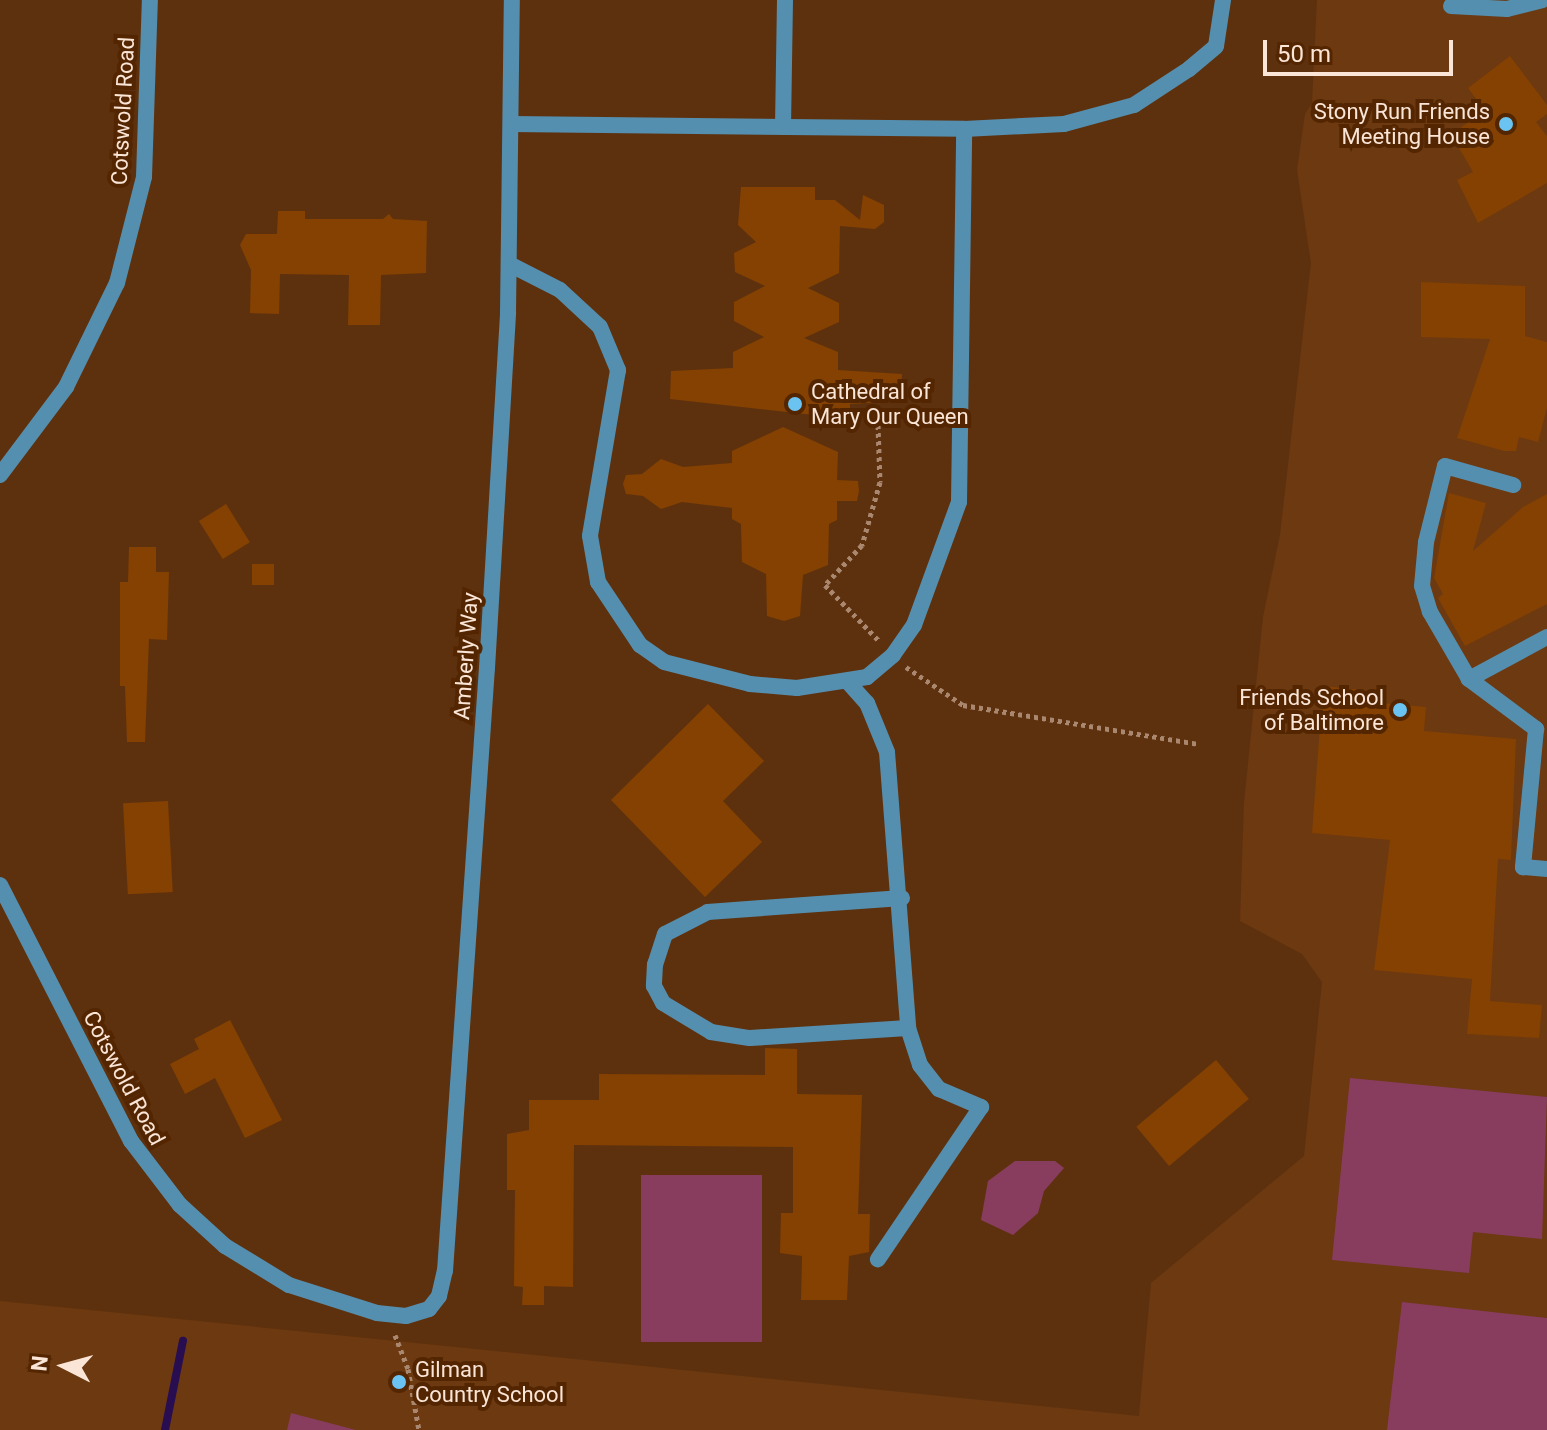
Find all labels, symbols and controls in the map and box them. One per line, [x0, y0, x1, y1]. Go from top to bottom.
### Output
scale bar [1267, 24, 1457, 74]
street label: Cotswold Road [106, 36, 140, 186]
text: 50 m [1277, 40, 1331, 68]
place label: Stony Run Friends Meeting House [1314, 98, 1490, 150]
marker: Stony Run Friends Meeting House [1497, 115, 1515, 133]
place label: Cathedral of Mary Our Queen [811, 378, 969, 430]
marker: Cathedral of Mary Our Queen [786, 395, 804, 413]
street label: Amberly Way [448, 591, 484, 721]
place label: Friends School of Baltimore [1239, 684, 1384, 736]
marker: Friends School of Baltimore [1391, 701, 1409, 719]
street label: Cotswold Road [78, 1006, 170, 1150]
north arrow [24, 1326, 104, 1406]
text: N [26, 1354, 53, 1372]
place label: Gilman Country School [415, 1356, 564, 1408]
marker: Gilman Country School [390, 1373, 408, 1391]

